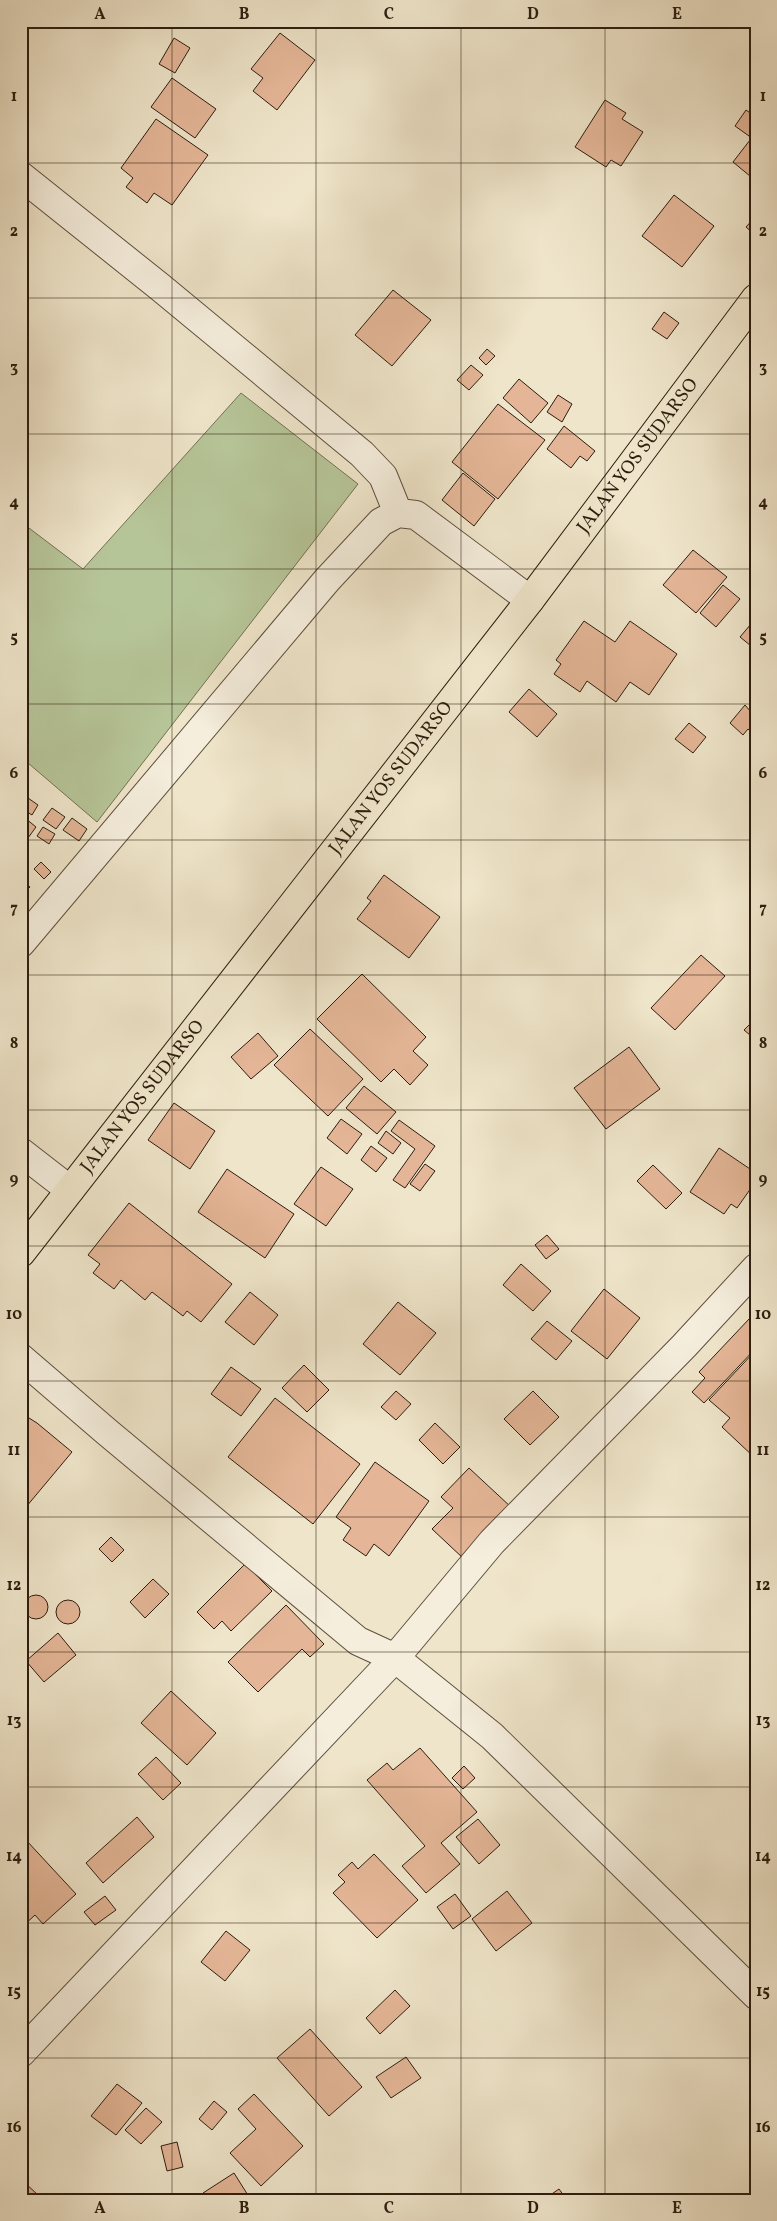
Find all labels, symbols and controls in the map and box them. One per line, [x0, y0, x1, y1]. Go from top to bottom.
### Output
text: A [94, 4, 106, 26]
text: B [239, 4, 250, 26]
text: C [384, 4, 394, 26]
text: D [527, 4, 539, 26]
text: E [672, 4, 682, 26]
text: 1 [11, 86, 17, 108]
text: 1 [760, 86, 766, 108]
text: 2 [10, 221, 18, 243]
text: 2 [759, 221, 767, 243]
text: 3 [10, 357, 18, 379]
text: 3 [759, 357, 767, 379]
street label: JALAN YOS SUDARSO [571, 373, 705, 539]
text: 4 [9, 492, 19, 514]
text: 4 [758, 492, 768, 514]
text: 5 [10, 627, 18, 649]
text: 5 [759, 627, 767, 649]
street label: JALAN YOS SUDARSO [323, 696, 459, 860]
text: 6 [10, 763, 19, 785]
text: 6 [759, 763, 768, 785]
text: 7 [10, 898, 18, 920]
text: 7 [759, 898, 767, 920]
street label: JALAN YOS SUDARSO [75, 1015, 211, 1179]
text: 8 [10, 1033, 18, 1055]
text: 8 [759, 1033, 767, 1055]
text: 9 [10, 1169, 19, 1191]
text: 9 [759, 1169, 768, 1191]
text: 10 [6, 1304, 22, 1326]
text: 10 [755, 1304, 771, 1326]
text: 11 [8, 1440, 20, 1462]
text: 11 [757, 1440, 769, 1462]
text: 12 [7, 1575, 21, 1597]
text: 12 [756, 1575, 770, 1597]
text: 13 [7, 1710, 21, 1732]
text: 13 [756, 1710, 770, 1732]
text: 14 [6, 1846, 22, 1868]
text: 14 [755, 1846, 771, 1868]
text: 15 [7, 1981, 21, 2003]
text: 15 [756, 1981, 770, 2003]
text: 16 [6, 2117, 22, 2139]
text: 16 [755, 2117, 771, 2139]
text: A [94, 2198, 106, 2220]
text: B [239, 2198, 250, 2220]
text: C [384, 2198, 394, 2220]
text: D [527, 2198, 539, 2220]
text: E [672, 2198, 682, 2220]

